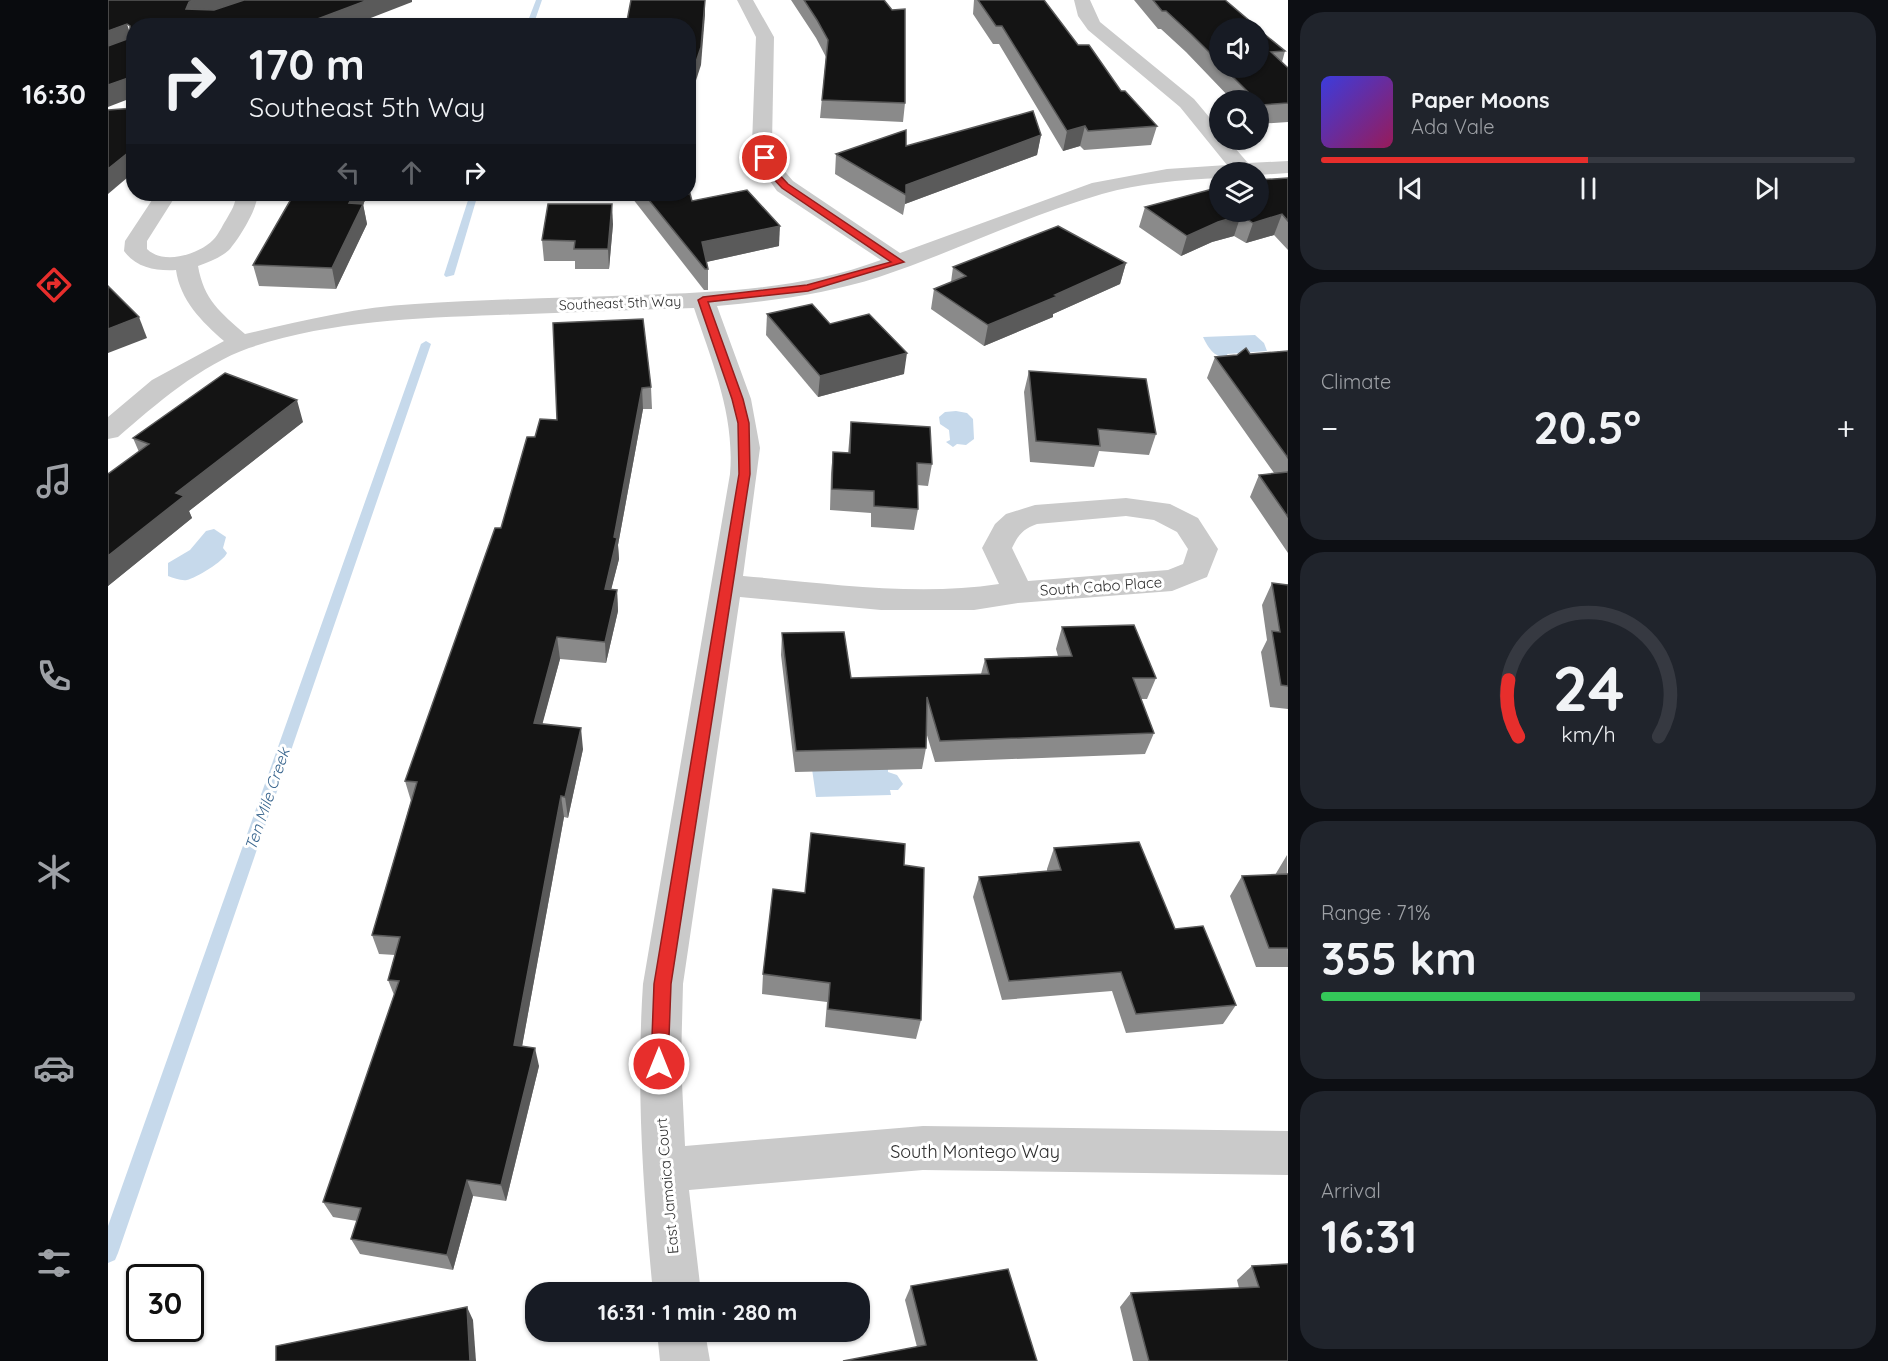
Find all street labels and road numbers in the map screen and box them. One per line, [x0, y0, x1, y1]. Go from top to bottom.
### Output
street label: Southeast 5th Way [558, 292, 682, 314]
street label: South Cabo Place [1039, 572, 1163, 600]
street label: East Jamaica Court [652, 1117, 682, 1255]
street label: South Montego Way [890, 1140, 1060, 1163]

